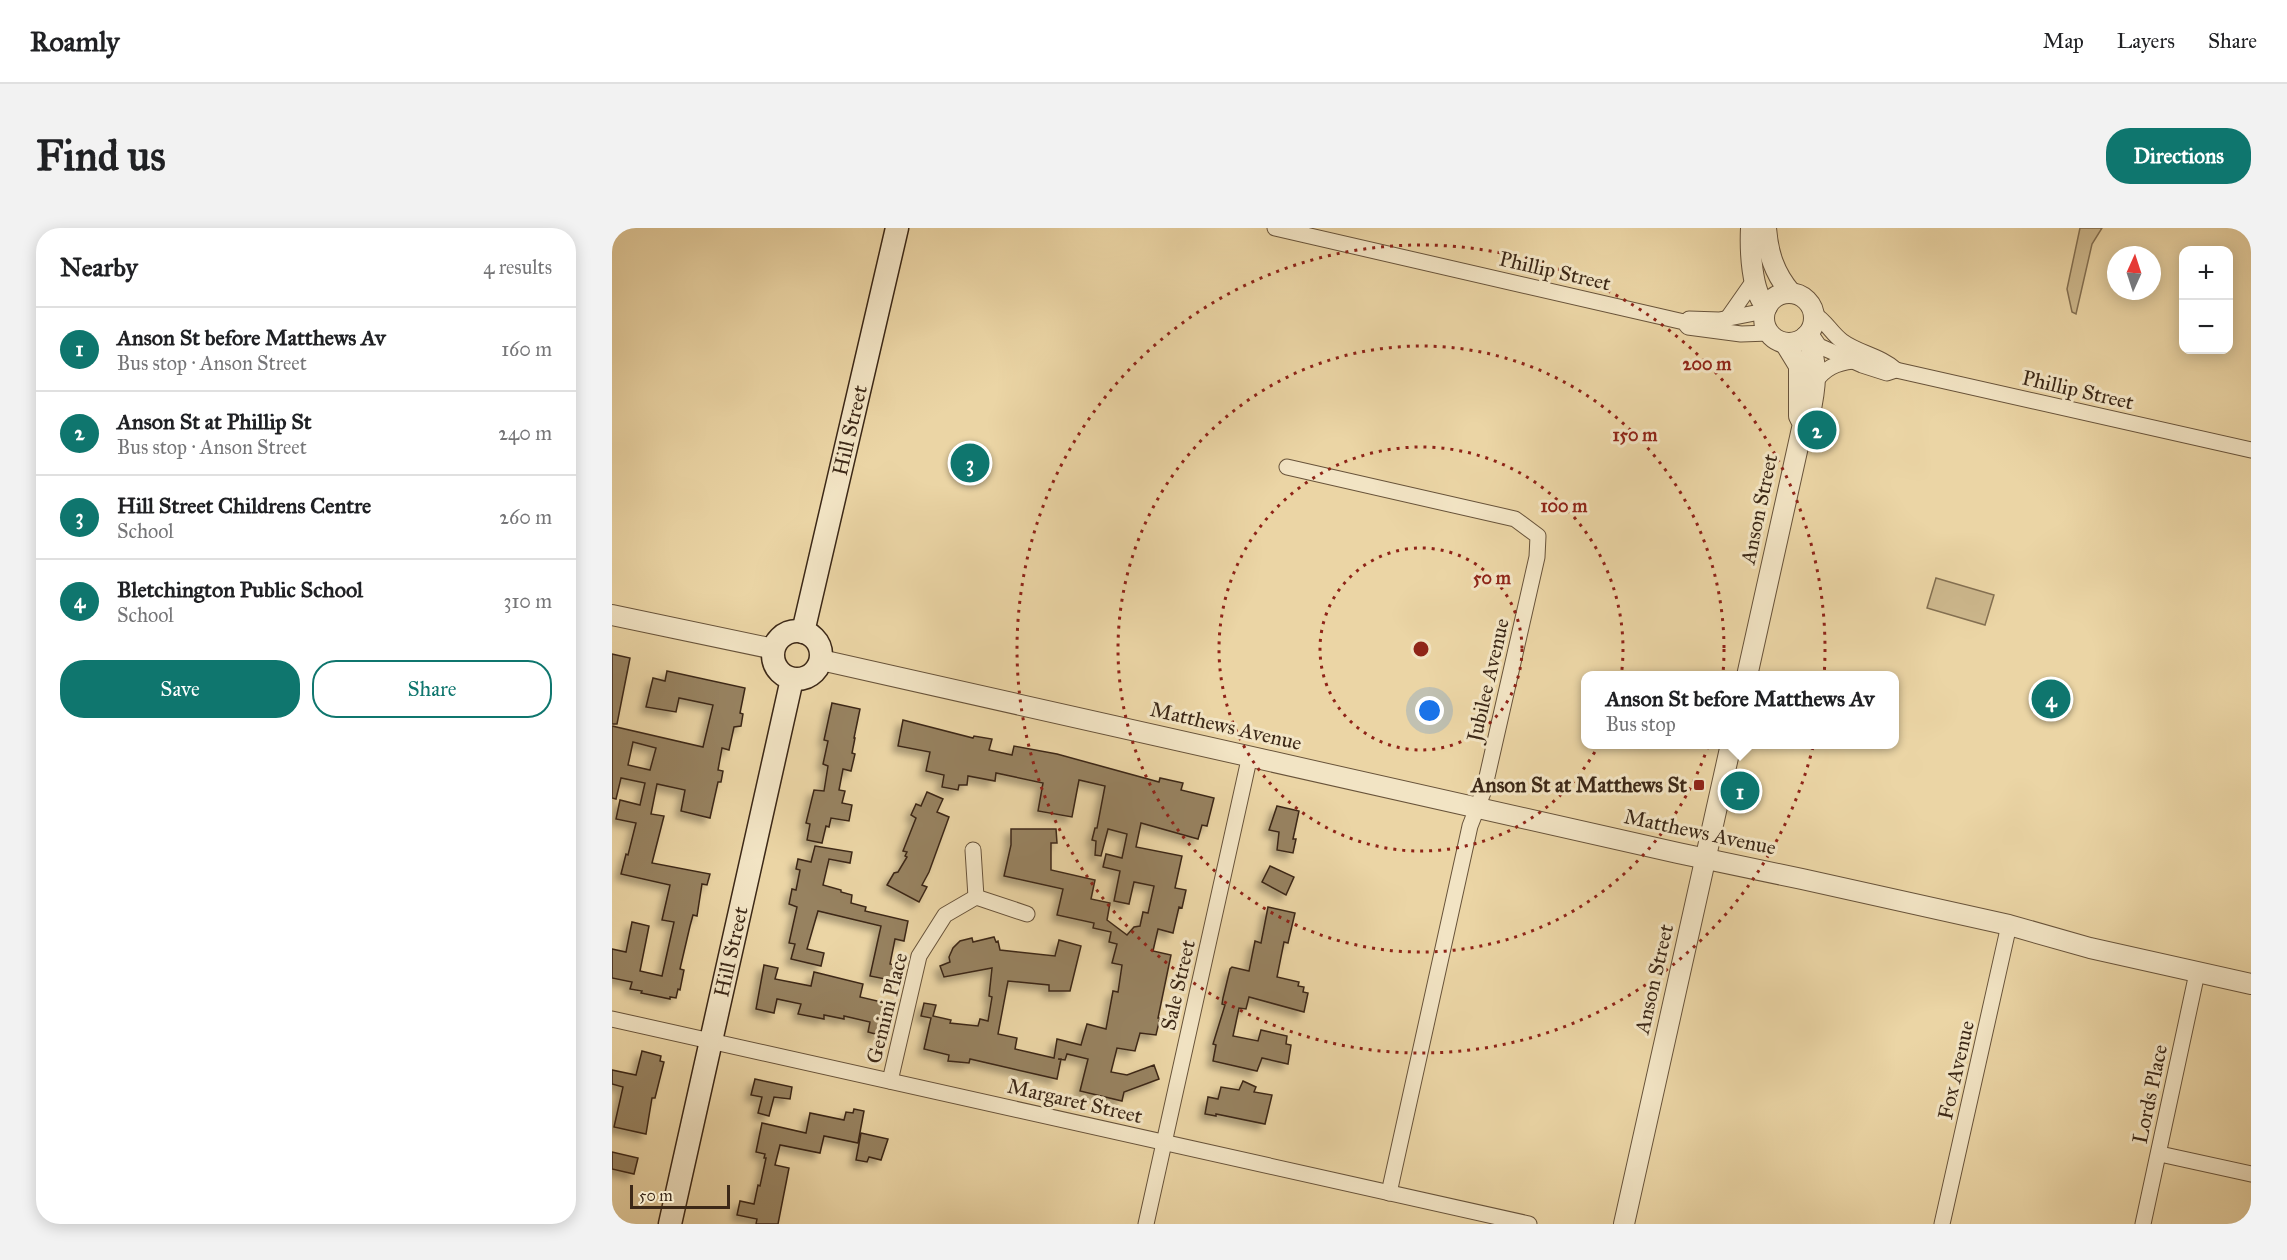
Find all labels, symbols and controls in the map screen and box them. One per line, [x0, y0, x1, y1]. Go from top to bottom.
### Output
text: Roamly [30, 24, 119, 59]
text: Map [2043, 28, 2084, 54]
text: Layers [2117, 28, 2175, 54]
text: Share [2208, 28, 2257, 54]
button: Directions [2106, 128, 2251, 184]
text: Find us [36, 130, 166, 182]
street label: Phillip Street [1497, 246, 1614, 297]
north arrow [2107, 246, 2161, 300]
map controls [2179, 246, 2233, 354]
button: + [2179, 246, 2233, 300]
text: Nearby [60, 251, 138, 283]
text: 4 results [483, 255, 552, 279]
button: − [2179, 300, 2233, 354]
text: Anson St before Matthews Av [117, 324, 386, 351]
text: 1 [76, 337, 83, 361]
text: 160 m [501, 337, 552, 361]
text: Bus stop · Anson Street [117, 351, 307, 375]
text: 200 m [1683, 353, 1732, 375]
street label: Phillip Street [2020, 365, 2137, 416]
street label: Hill Street [827, 382, 873, 478]
text: Anson St at Phillip St [117, 408, 312, 435]
pin: 2 [1798, 408, 1836, 452]
text: 2 [75, 421, 84, 445]
text: 240 m [498, 421, 552, 445]
text: 150 m [1613, 424, 1658, 446]
text: Bus stop · Anson Street [117, 435, 307, 459]
pin: 3 [950, 440, 990, 486]
street label: Anson Street [1734, 451, 1783, 567]
text: Hill Street Childrens Centre [117, 492, 371, 519]
text: 100 m [1541, 495, 1588, 517]
text: 3 [76, 505, 84, 529]
text: 260 m [499, 505, 552, 529]
text: School [117, 519, 174, 543]
text: 50 m [1473, 567, 1512, 589]
text: Bletchington Public School [117, 576, 363, 603]
text: 4 [74, 589, 85, 613]
text: 310 m [503, 589, 552, 613]
text: School [117, 603, 174, 627]
street label: Jubilee Avenue [1461, 616, 1515, 746]
centre of rings [1411, 639, 1431, 659]
button: Save [60, 660, 300, 718]
button: Share [312, 660, 552, 718]
popup [1581, 671, 1899, 749]
pin: 4 [2032, 676, 2070, 722]
text: Anson St before Matthews Av [1606, 685, 1874, 712]
street label: Matthews Avenue [1148, 696, 1305, 756]
your location [1415, 696, 1444, 725]
text: Bus stop [1606, 712, 1676, 736]
pin: 1 [1720, 768, 1760, 814]
place label: Anson St at Matthews St [1469, 772, 1688, 798]
marker: Anson St at Matthews St [1692, 778, 1706, 792]
street label: Matthews Avenue [1622, 803, 1779, 861]
street label: Hill Street [708, 903, 754, 1000]
street label: Anson Street [1629, 921, 1679, 1037]
street label: Sale Street [1155, 937, 1201, 1033]
street label: Gemini Place [861, 950, 913, 1066]
street label: Fox Avenue [1932, 1018, 1980, 1122]
street label: Lords Place [2127, 1042, 2173, 1146]
street label: Margaret Street [1005, 1073, 1146, 1129]
scale bar [630, 1182, 730, 1210]
text: 50 m [639, 1186, 673, 1205]

